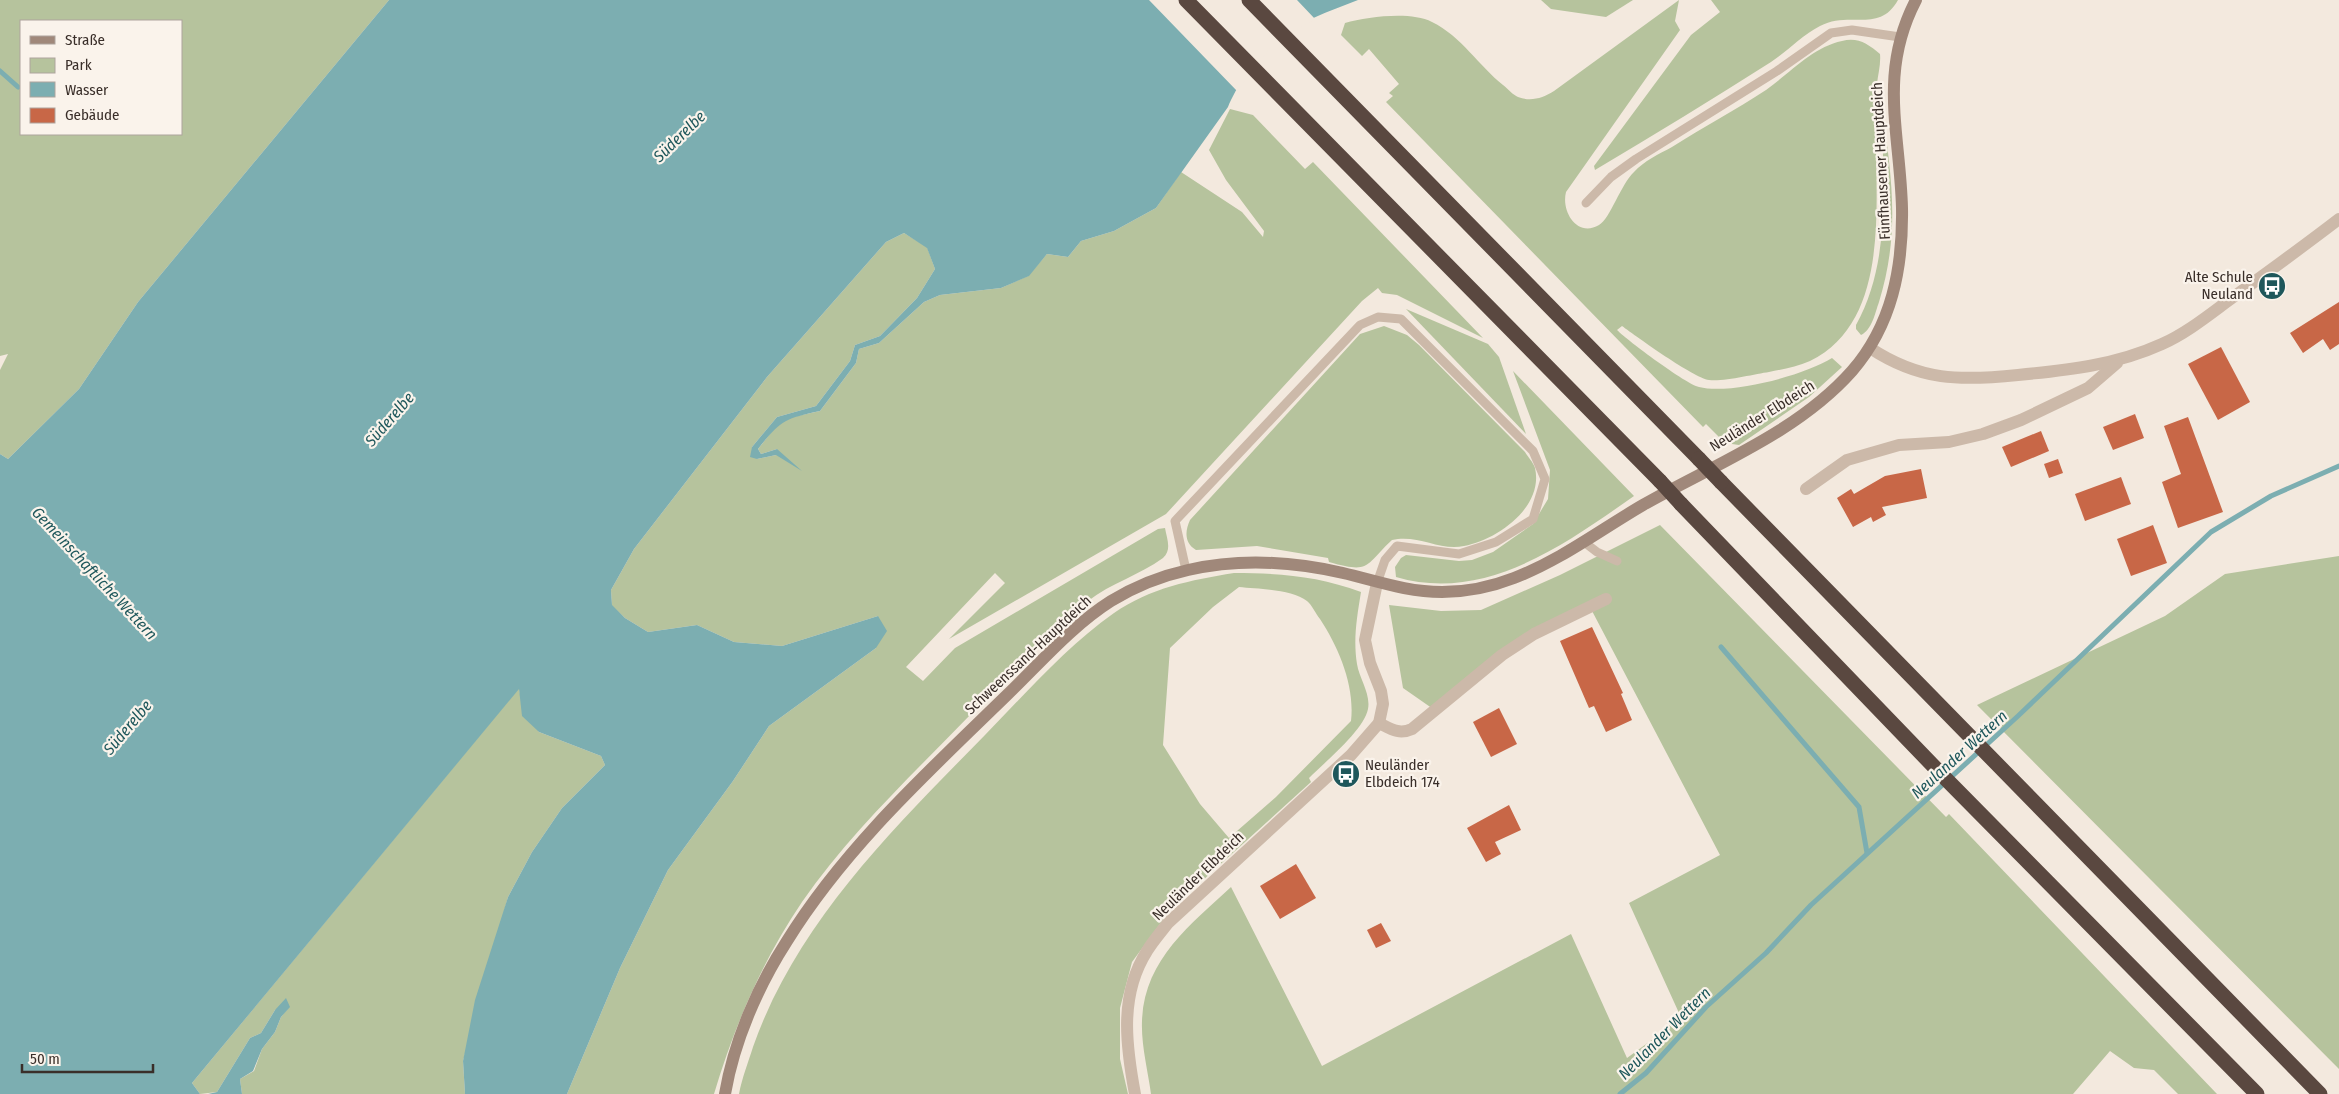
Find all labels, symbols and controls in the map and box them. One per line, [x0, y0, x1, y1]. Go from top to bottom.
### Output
legend [20, 20, 182, 135]
text: Straße [65, 31, 105, 49]
text: Park [65, 56, 92, 74]
text: Wasser [65, 81, 109, 99]
street label: Fünfhausener Hauptdeich [1868, 82, 1894, 240]
text: Gebäude [65, 106, 120, 124]
water label: Süderelbe [649, 107, 710, 166]
place label: Alte Schule Neuland [2185, 268, 2253, 303]
bus stop icon: Alte Schule Neuland [2257, 271, 2287, 301]
street label: Neuländer Elbdeich [1706, 377, 1818, 455]
water label: Süderelbe [360, 388, 418, 451]
water label: Gemeinschaftliche Wettern [28, 503, 161, 644]
street label: Schweenssand-Hauptdeich [961, 592, 1095, 718]
water label: Süderelbe [99, 696, 156, 759]
water label: Neulander Wettern [1907, 706, 2011, 802]
place label: Neuländer Elbdeich 174 [1365, 756, 1440, 791]
bus stop icon: Neuländer Elbdeich 174 [1331, 759, 1361, 789]
street label: Neuländer Elbdeich [1149, 828, 1247, 924]
water label: Neulander Wettern [1614, 983, 1714, 1083]
scale bar [22, 1042, 154, 1074]
text: 50 m [30, 1050, 60, 1068]

